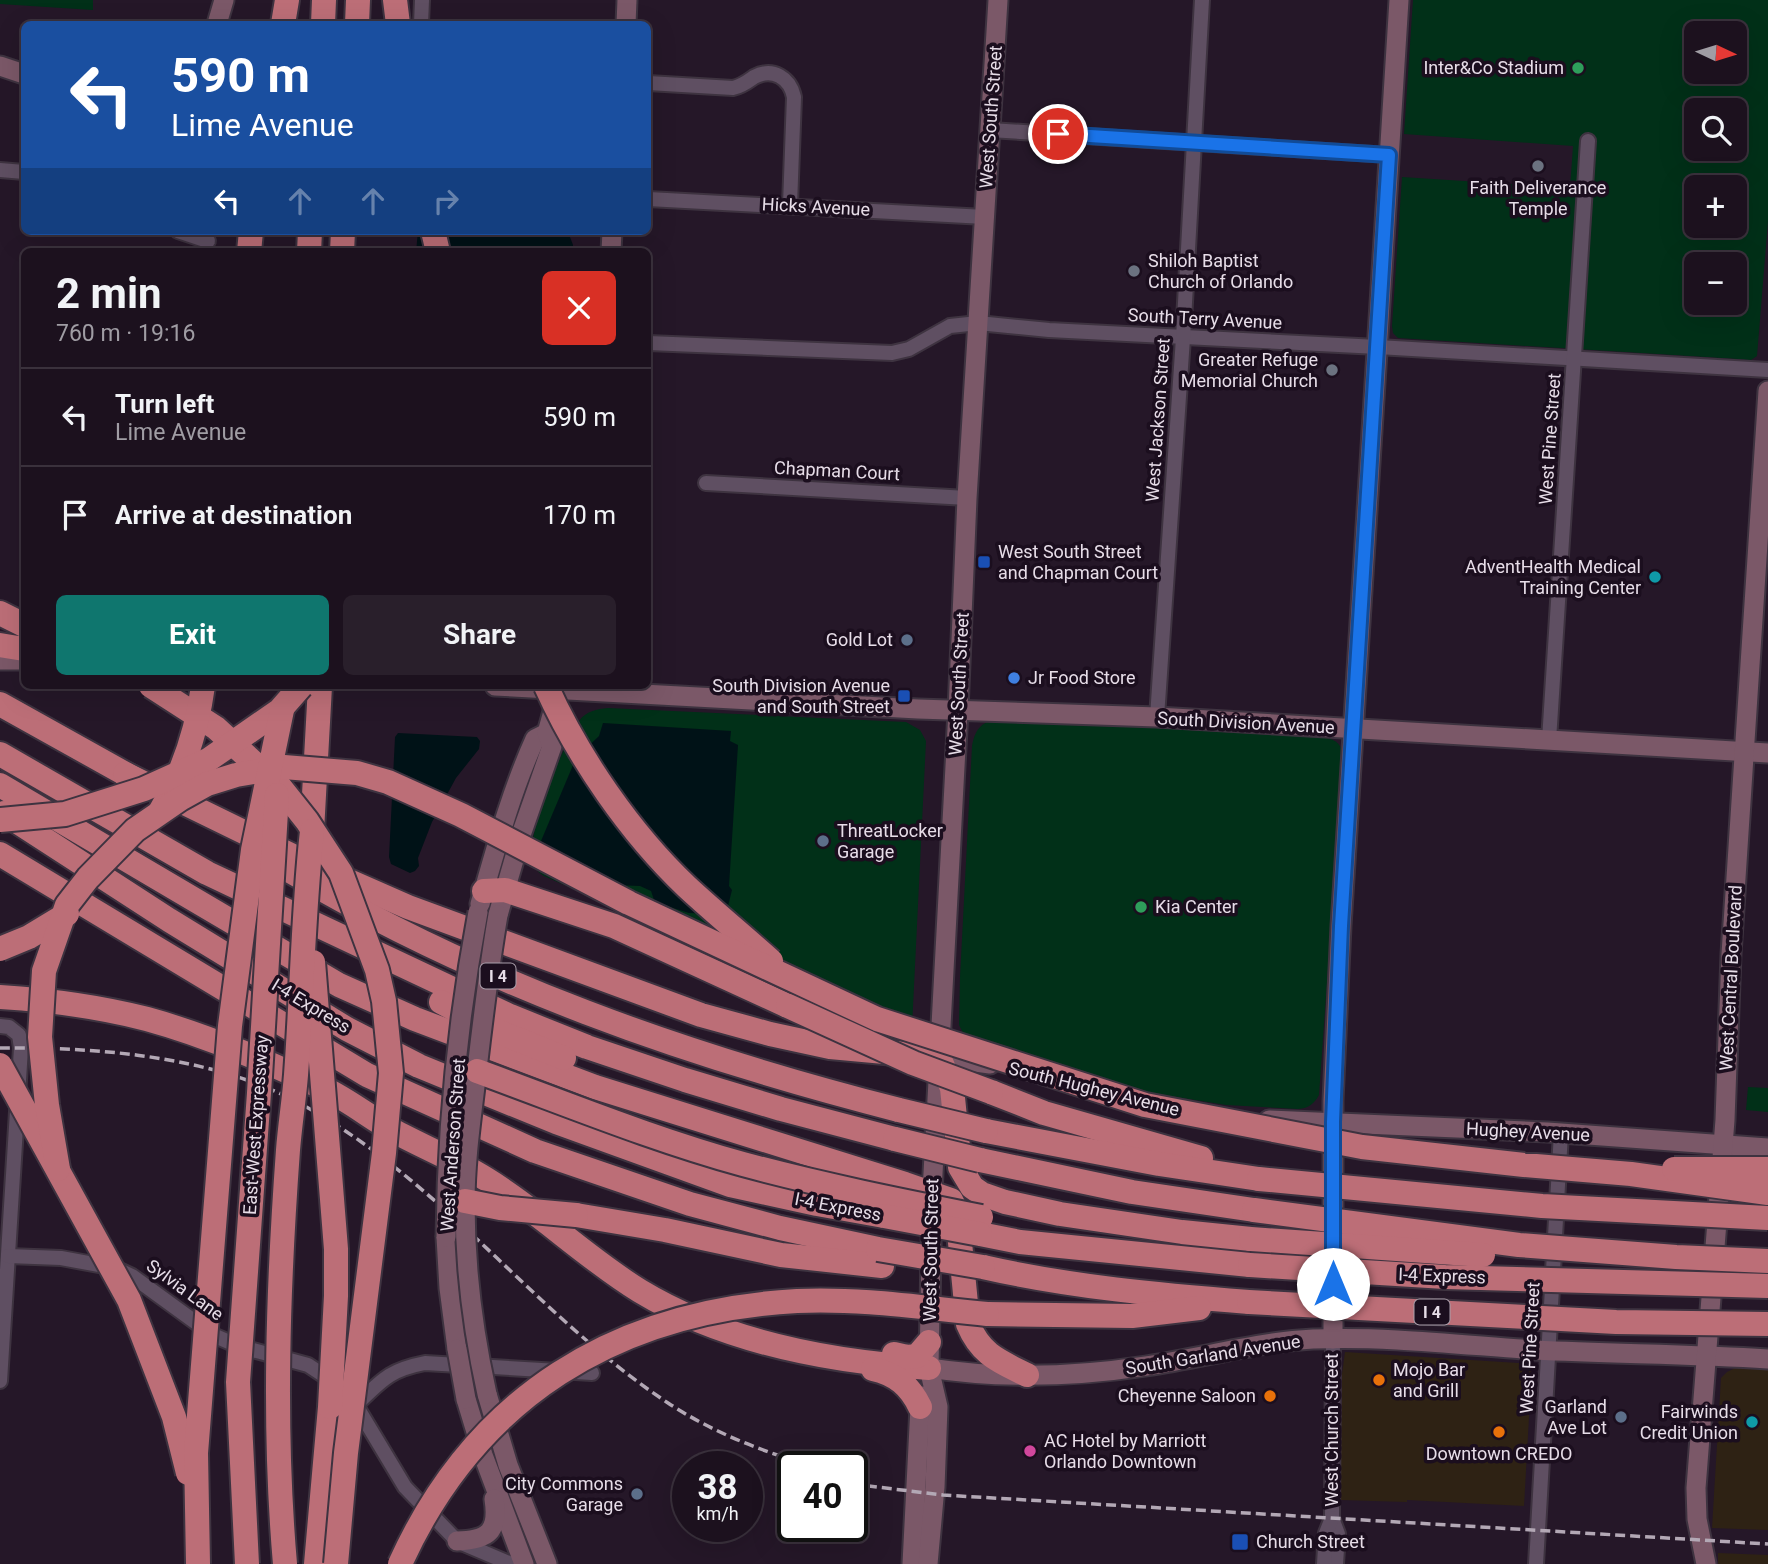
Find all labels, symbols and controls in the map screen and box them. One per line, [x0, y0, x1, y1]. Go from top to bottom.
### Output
north arrow [1684, 21, 1746, 84]
map controls [1684, 21, 1747, 315]
street label: West South Street [975, 45, 1006, 189]
text: 590 m [171, 47, 310, 104]
icon: left [56, 49, 147, 140]
place label: Inter&Co Stadium [1423, 57, 1564, 78]
marker: Inter&Co Stadium [1570, 60, 1586, 76]
button: search [1684, 98, 1747, 161]
pin [1028, 104, 1088, 164]
text: Lime Avenue [171, 106, 354, 144]
icon: arrive [1039, 115, 1077, 153]
marker: Faith Deliverance Temple [1530, 158, 1546, 174]
button: + [1684, 175, 1747, 238]
place label: Faith Deliverance Temple [1470, 177, 1606, 219]
icon: left [208, 182, 246, 220]
icon: ahead [281, 182, 319, 220]
icon: ahead [354, 182, 392, 220]
icon: right [427, 182, 465, 220]
street label: Hicks Avenue [761, 193, 871, 220]
place label: Shiloh Baptist Church of Orlando [1148, 250, 1293, 292]
button: − [1684, 252, 1747, 315]
marker: Shiloh Baptist Church of Orlando [1126, 263, 1142, 279]
text: 2 min [56, 269, 162, 318]
button: close [542, 271, 616, 345]
street label: South Terry Avenue [1127, 304, 1283, 333]
text: 760 m · 19:16 [56, 320, 195, 347]
street label: West Jackson Street [1141, 337, 1174, 503]
place label: Greater Refuge Memorial Church [1181, 349, 1318, 391]
marker: Greater Refuge Memorial Church [1324, 362, 1340, 378]
street label: West Pine Street [1534, 372, 1565, 506]
text: Turn left [115, 389, 214, 419]
icon: left [56, 398, 94, 436]
text: 590 m [543, 402, 616, 432]
text: Lime Avenue [115, 419, 246, 446]
street label: Chapman Court [774, 457, 901, 484]
icon: arrive [56, 496, 94, 534]
text: Arrive at destination [115, 500, 352, 530]
text: 170 m [543, 500, 616, 530]
place label: West South Street and Chapman Court [998, 541, 1158, 583]
marker: West South Street and Chapman Court [976, 554, 992, 570]
place label: AdventHealth Medical Training Center [1465, 556, 1641, 598]
marker: AdventHealth Medical Training Center [1647, 569, 1663, 585]
button: Exit [56, 595, 329, 675]
button: Share [343, 595, 616, 675]
street label: West South Street [944, 612, 973, 756]
place label: Gold Lot [826, 629, 893, 650]
marker: Gold Lot [899, 632, 915, 648]
place label: Jr Food Store [1028, 667, 1136, 688]
marker: Jr Food Store [1006, 670, 1022, 686]
place label: South Division Avenue and South Street [712, 675, 890, 717]
marker: South Division Avenue and South Street [896, 688, 912, 704]
street label: South Division Avenue [1157, 707, 1335, 738]
place label: ThreatLocker Garage [837, 820, 943, 862]
marker: ThreatLocker Garage [815, 833, 831, 849]
street label: West Central Boulevard [1715, 885, 1746, 1071]
place label: Kia Center [1155, 896, 1238, 917]
marker: Kia Center [1133, 899, 1149, 915]
road number: I 4 [480, 964, 516, 988]
street label: I-4 Express [268, 974, 354, 1037]
street label: East-West Expressway [239, 1034, 272, 1216]
street label: West Anderson Street [436, 1057, 469, 1232]
street label: South Hughey Avenue [1007, 1057, 1182, 1120]
street label: Hughey Avenue [1466, 1118, 1591, 1145]
street label: West South Street [919, 1178, 942, 1322]
street label: I-4 Express [793, 1188, 883, 1225]
position arrow [1296, 1247, 1370, 1321]
street label: Sylvia Lane [143, 1255, 228, 1325]
street label: I-4 Express [1398, 1263, 1486, 1288]
street label: West Pine Street [1516, 1281, 1543, 1414]
road number: I 4 [1414, 1300, 1450, 1324]
street label: South Garland Avenue [1124, 1330, 1302, 1379]
street label: West Church Street [1321, 1353, 1342, 1507]
place label: Mojo Bar and Grill [1393, 1359, 1465, 1401]
marker: Mojo Bar and Grill [1371, 1372, 1387, 1388]
place label: Cheyenne Saloon [1118, 1385, 1256, 1406]
marker: Cheyenne Saloon [1262, 1388, 1278, 1404]
place label: Garland Ave Lot [1545, 1396, 1607, 1438]
place label: Fairwinds Credit Union [1640, 1401, 1738, 1443]
marker: Garland Ave Lot [1613, 1409, 1629, 1425]
marker: Fairwinds Credit Union [1744, 1414, 1760, 1430]
marker: Downtown CREDO [1491, 1424, 1507, 1440]
place label: AC Hotel by Marriott Orlando Downtown [1044, 1430, 1206, 1472]
marker: AC Hotel by Marriott Orlando Downtown [1022, 1443, 1038, 1459]
place label: Downtown CREDO [1426, 1443, 1572, 1464]
speed limit sign: 40 [777, 1451, 868, 1542]
text: 38 [697, 1467, 738, 1508]
place label: City Commons Garage [505, 1473, 623, 1515]
marker: City Commons Garage [629, 1486, 645, 1502]
text: km/h [696, 1503, 739, 1524]
place label: Church Street [1256, 1531, 1365, 1552]
marker: Church Street [1230, 1532, 1250, 1552]

